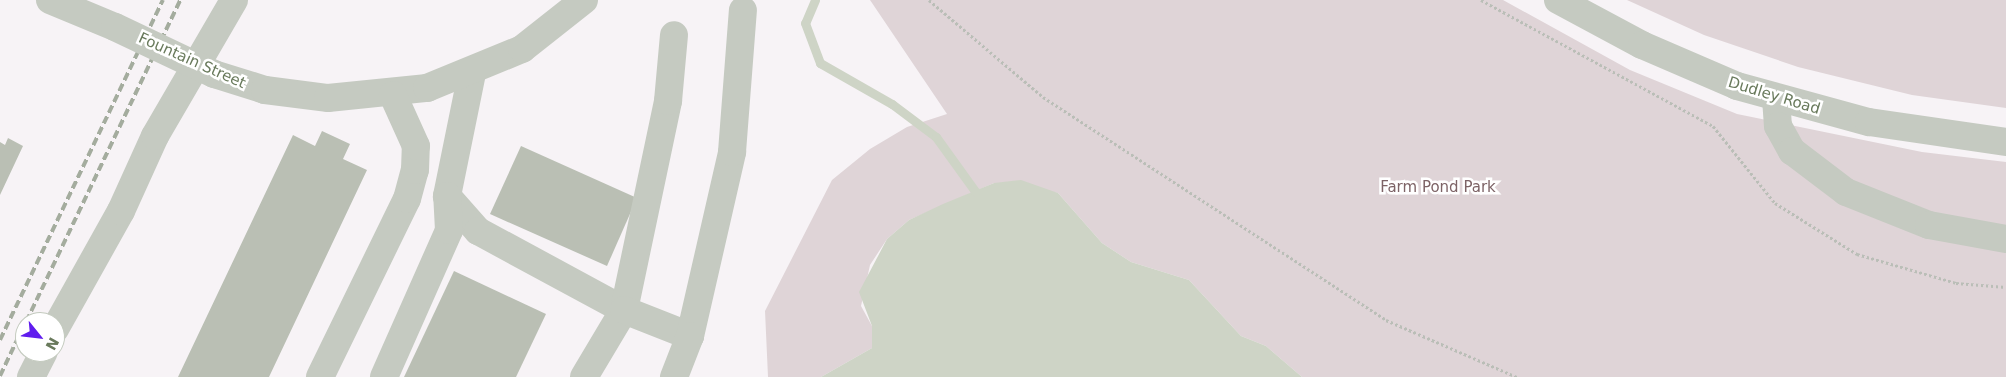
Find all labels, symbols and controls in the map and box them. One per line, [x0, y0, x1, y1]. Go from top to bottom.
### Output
street label: Fountain Street [136, 29, 248, 93]
street label: Dudley Road [1726, 73, 1822, 119]
park label: Farm Pond Park [1380, 179, 1496, 197]
north arrow [15, 312, 65, 362]
text: N [42, 335, 62, 353]

